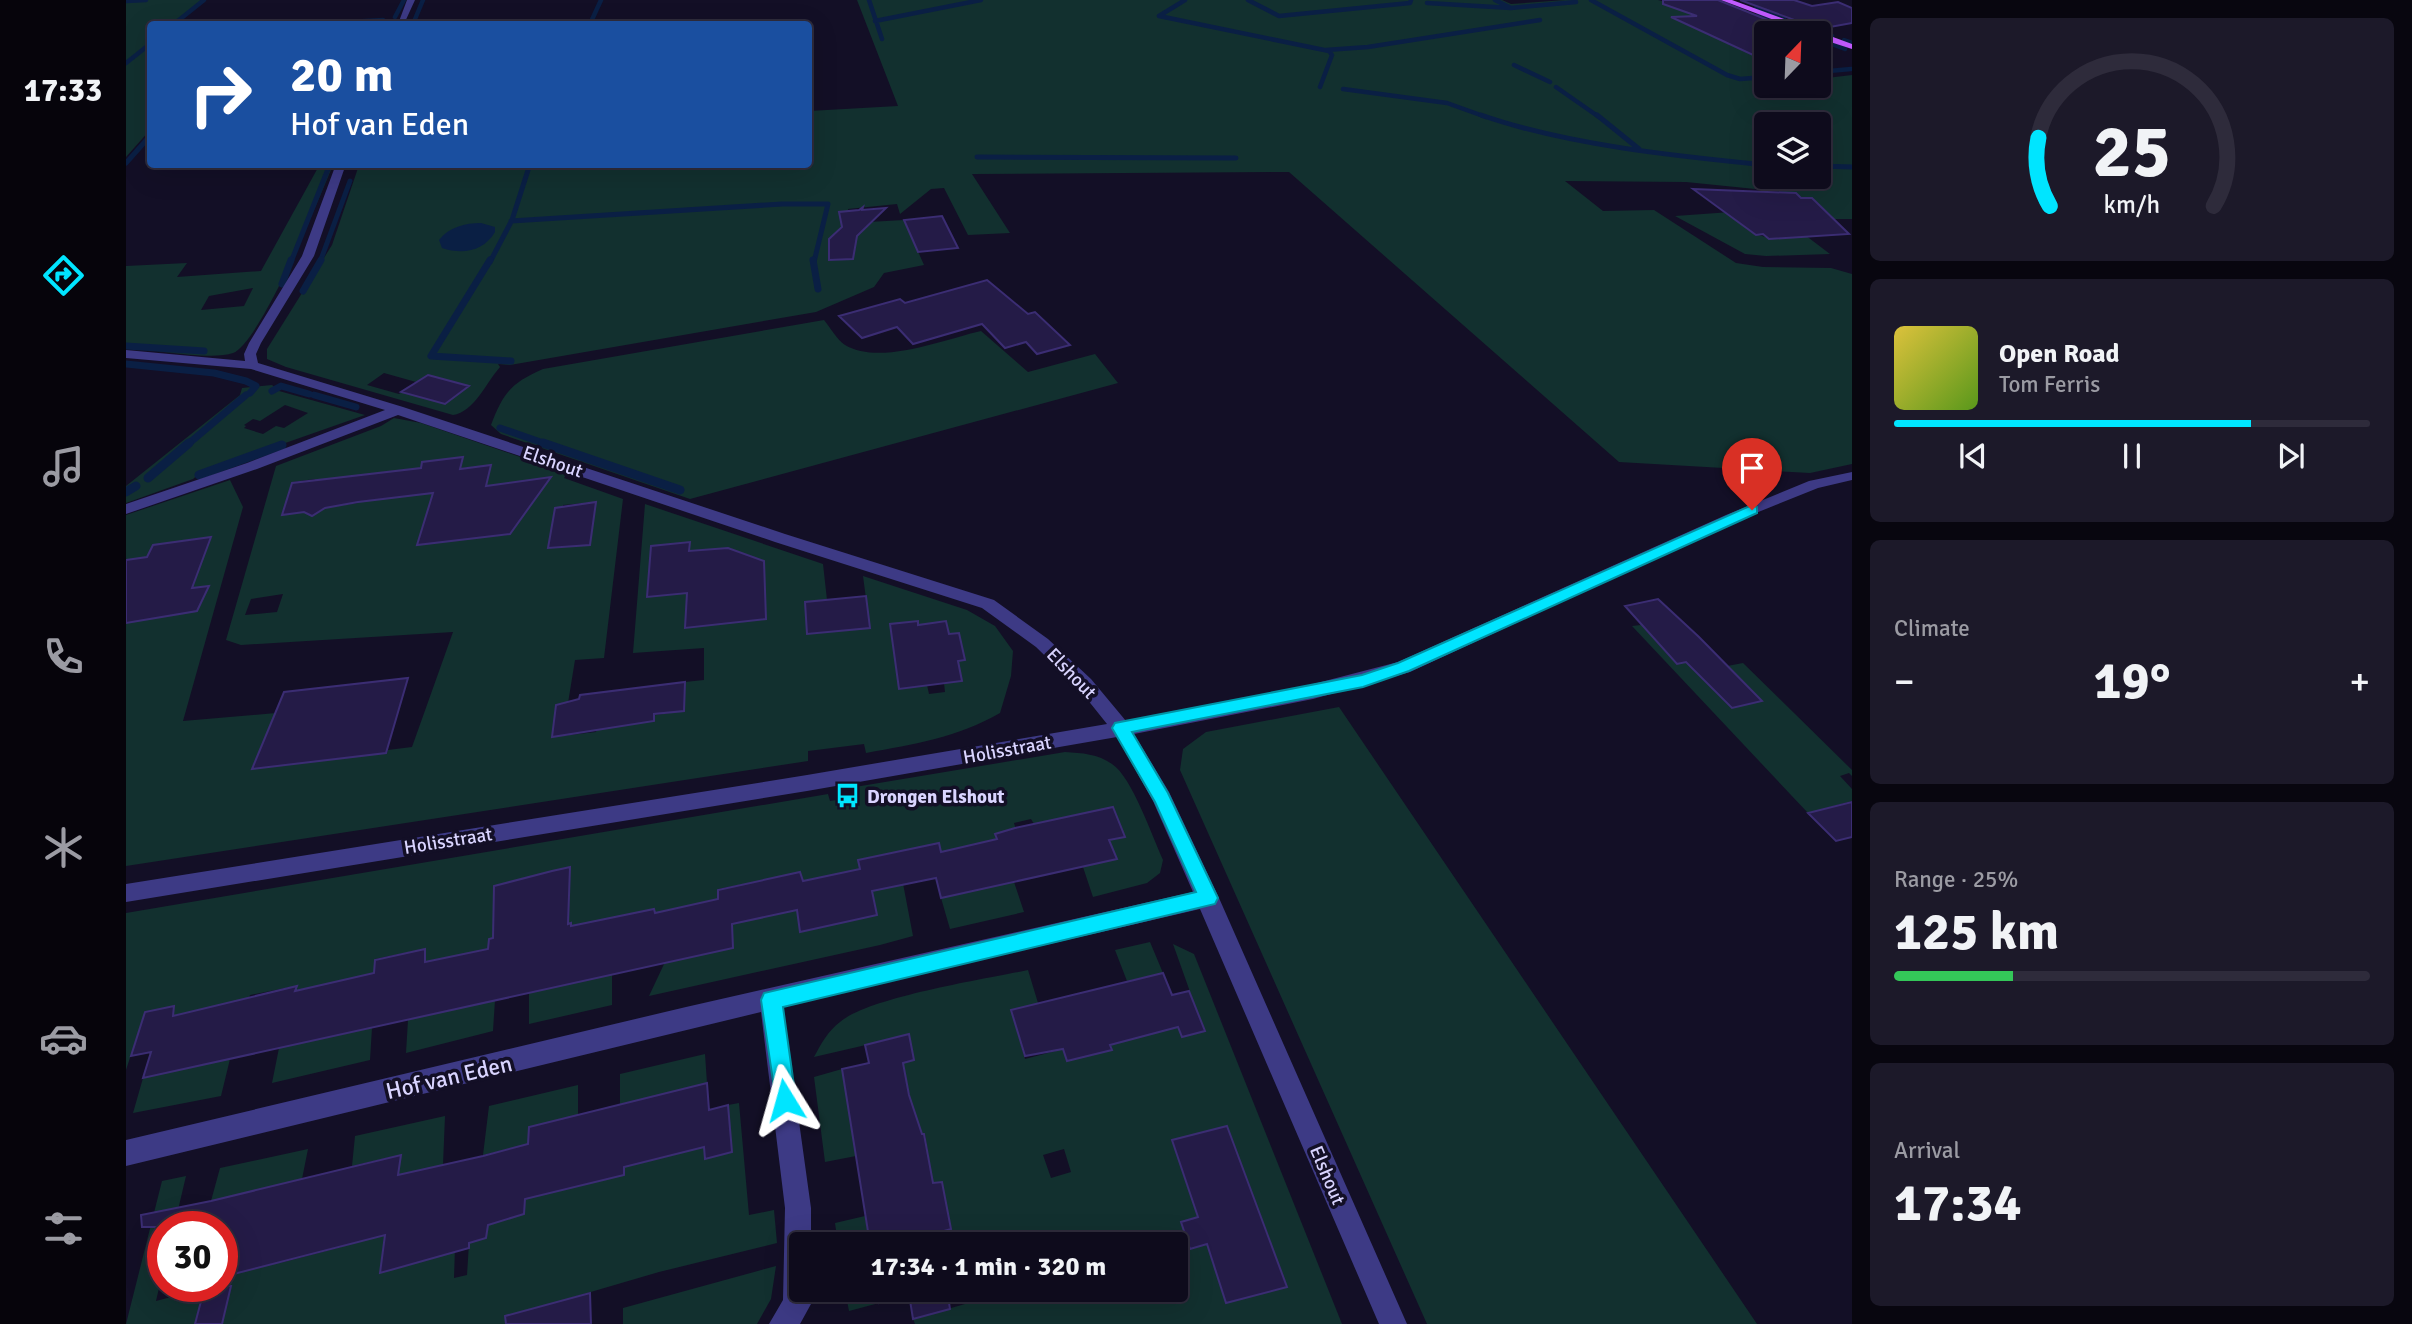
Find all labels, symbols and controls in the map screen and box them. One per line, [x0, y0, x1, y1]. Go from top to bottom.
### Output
north arrow [1754, 21, 1830, 98]
map controls [1754, 21, 1831, 189]
text: 20 m [290, 45, 393, 105]
icon: right [175, 49, 266, 140]
text: 17:33 [24, 71, 102, 110]
text: Hof van Eden [290, 105, 469, 144]
text: 25 [2093, 108, 2171, 197]
button: layers [1754, 112, 1831, 189]
text: km/h [2104, 188, 2160, 219]
icon: directions [39, 251, 88, 300]
text: Open Road [1999, 338, 2120, 370]
text: Tom Ferris [1999, 370, 2100, 399]
icon: previous [1954, 437, 1992, 475]
icon: pause [2113, 437, 2151, 475]
icon: next [2272, 437, 2310, 475]
pin [1722, 438, 1782, 510]
street label: Elshout [519, 441, 586, 483]
icon: music [39, 442, 88, 491]
icon: arrive [1733, 449, 1771, 487]
text: Climate [1894, 614, 1970, 643]
icon: phone [39, 632, 88, 681]
street label: Elshout [1041, 643, 1102, 705]
text: 19° [2094, 649, 2170, 713]
text: − [1894, 658, 1915, 705]
text: + [2349, 658, 2370, 705]
street label: Holisstraat [961, 730, 1054, 770]
bus stop icon: Drongen Elshout [833, 782, 861, 810]
place label: Drongen Elshout [867, 785, 1005, 809]
street label: Holisstraat [402, 822, 494, 860]
icon: climate [39, 823, 88, 872]
text: Range · 25% [1894, 865, 2018, 894]
text: 125 km [1894, 900, 2059, 964]
icon: car [39, 1014, 88, 1063]
street label: Hof van Eden [383, 1049, 515, 1106]
position arrow [748, 1063, 822, 1137]
text: Arrival [1894, 1136, 1960, 1165]
street label: Elshout [1304, 1142, 1350, 1209]
text: 17:34 [1894, 1171, 2022, 1235]
icon: filters [39, 1204, 88, 1253]
speed limit sign: 30 [147, 1211, 238, 1302]
text: 17:34 · 1 min · 320 m [871, 1251, 1106, 1283]

